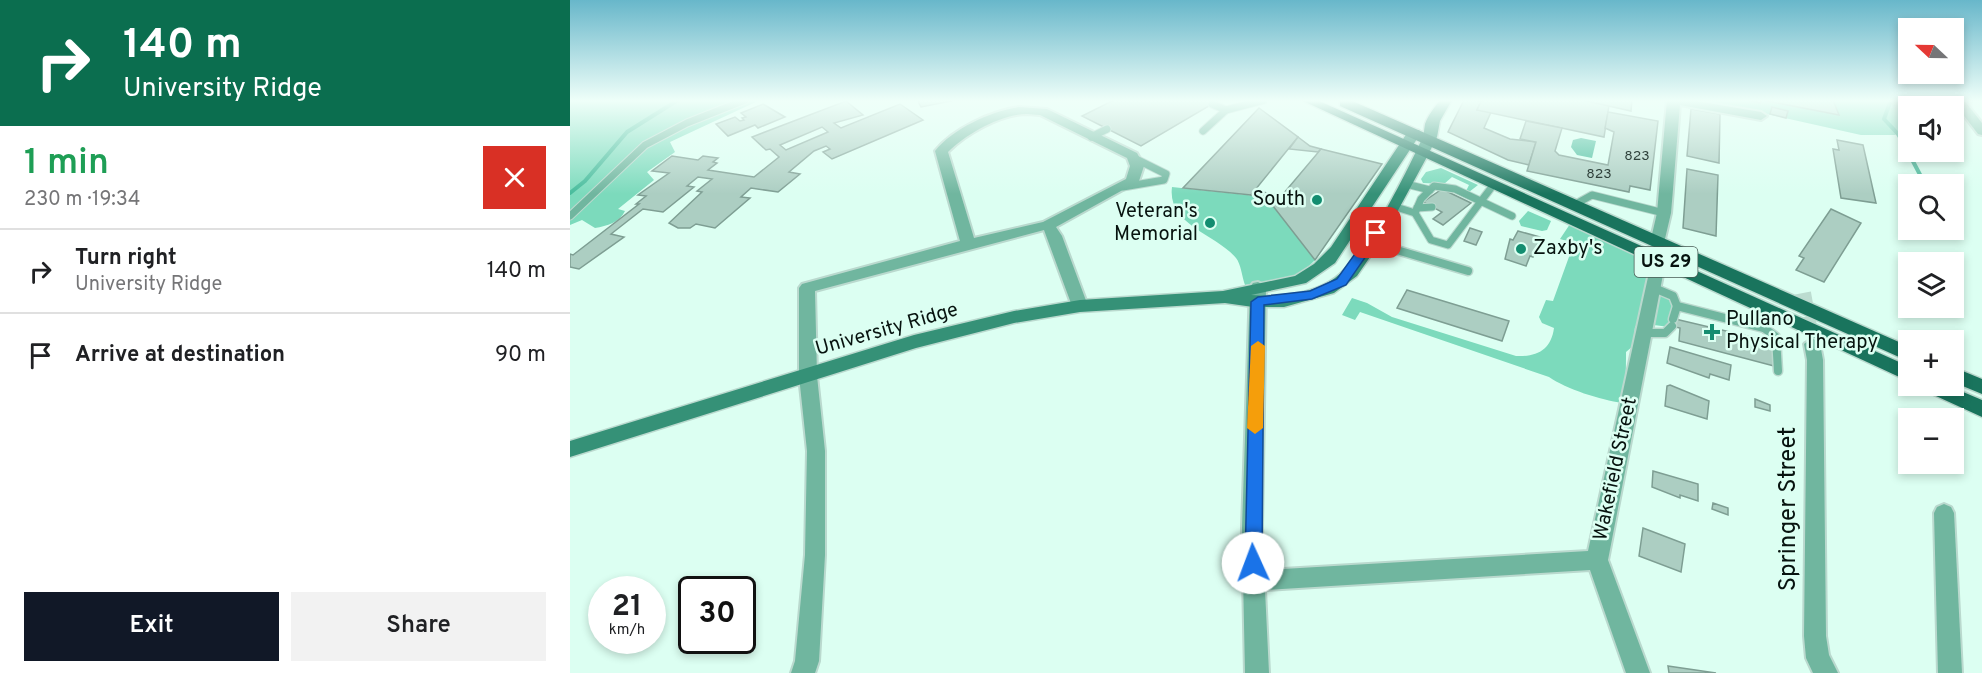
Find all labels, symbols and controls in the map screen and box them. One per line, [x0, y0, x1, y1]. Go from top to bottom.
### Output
north arrow [1898, 18, 1964, 84]
map controls [1898, 18, 1964, 474]
text: 140 m [123, 20, 242, 73]
icon: right [24, 24, 102, 102]
text: University Ridge [123, 72, 322, 106]
button: sound [1898, 96, 1964, 162]
text: 1 min [24, 141, 109, 187]
button: close [483, 146, 546, 209]
house number: 823 [1624, 148, 1650, 165]
house number: 823 [1586, 166, 1612, 183]
button: search [1898, 174, 1964, 240]
text: 230 m · 19:34 [24, 187, 140, 213]
place label: South [1253, 187, 1305, 213]
marker: South [1310, 193, 1324, 207]
place label: Veteran's Memorial [1114, 199, 1198, 248]
pin [1350, 207, 1401, 258]
marker: Veteran's Memorial [1203, 216, 1217, 230]
icon: arrive [1359, 216, 1392, 249]
place label: Zaxby's [1533, 236, 1603, 262]
marker: Zaxby's [1514, 242, 1528, 256]
text: Turn right [75, 245, 177, 272]
road number: US 29 [1634, 247, 1698, 277]
button: layers [1898, 252, 1964, 318]
icon: right [24, 255, 57, 288]
text: 140 m [487, 258, 546, 285]
text: University Ridge [75, 272, 222, 298]
street label: University Ridge [813, 297, 961, 363]
place label: Pullano Physical Therapy [1726, 307, 1878, 356]
marker: Pullano Physical Therapy [1703, 323, 1721, 341]
button: + [1898, 330, 1964, 396]
icon: arrive [24, 339, 57, 372]
text: Arrive at destination [75, 342, 285, 369]
text: 90 m [495, 342, 546, 369]
street label: Wakefield Street [1588, 395, 1644, 543]
button: − [1898, 408, 1964, 474]
street label: Springer Street [1774, 427, 1804, 591]
position arrow [1221, 531, 1285, 595]
speed limit sign: 30 [678, 576, 756, 654]
text: 21 [612, 589, 642, 626]
button: Exit [24, 592, 279, 661]
button: Share [291, 592, 546, 661]
text: km/h [609, 621, 645, 640]

